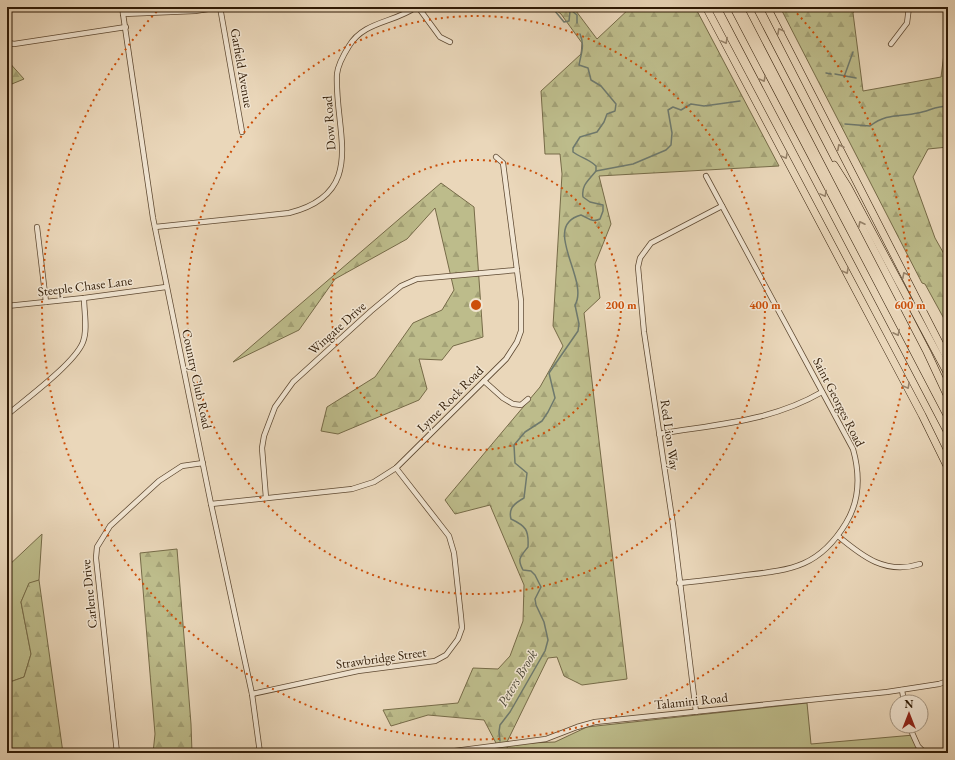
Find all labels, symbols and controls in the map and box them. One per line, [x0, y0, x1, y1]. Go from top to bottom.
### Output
street label: Garfield Avenue [227, 27, 257, 109]
one-way arrow [777, 28, 784, 36]
one-way arrow [720, 37, 727, 45]
one-way arrow [758, 74, 766, 82]
street label: Dow Road [319, 95, 339, 151]
one-way arrow [837, 144, 844, 151]
one-way arrow [781, 152, 788, 160]
one-way arrow [819, 189, 826, 197]
one-way arrow [858, 221, 865, 229]
one-way arrow [841, 267, 849, 275]
street label: Steeple Chase Lane [37, 272, 133, 300]
one-way arrow [902, 272, 910, 279]
text: 200 m [605, 297, 637, 313]
text: 400 m [749, 297, 781, 313]
text: 600 m [894, 297, 926, 313]
street label: Wingate Drive [305, 298, 369, 358]
centre of rings [469, 298, 483, 312]
street label: Country Club Road [178, 327, 216, 431]
one-way arrow [892, 329, 900, 337]
street label: Saint Georges Road [809, 355, 869, 450]
street label: Lyme Rock Road [413, 362, 487, 436]
one-way arrow [902, 382, 910, 389]
street label: Red Lion Way [657, 398, 683, 472]
street label: Carlene Drive [77, 559, 101, 629]
street label: Strawbridge Street [335, 643, 427, 673]
water label: Peters Brook [493, 646, 541, 710]
street label: Talamini Road [653, 689, 729, 713]
north arrow [889, 694, 929, 734]
text: N [905, 697, 914, 711]

